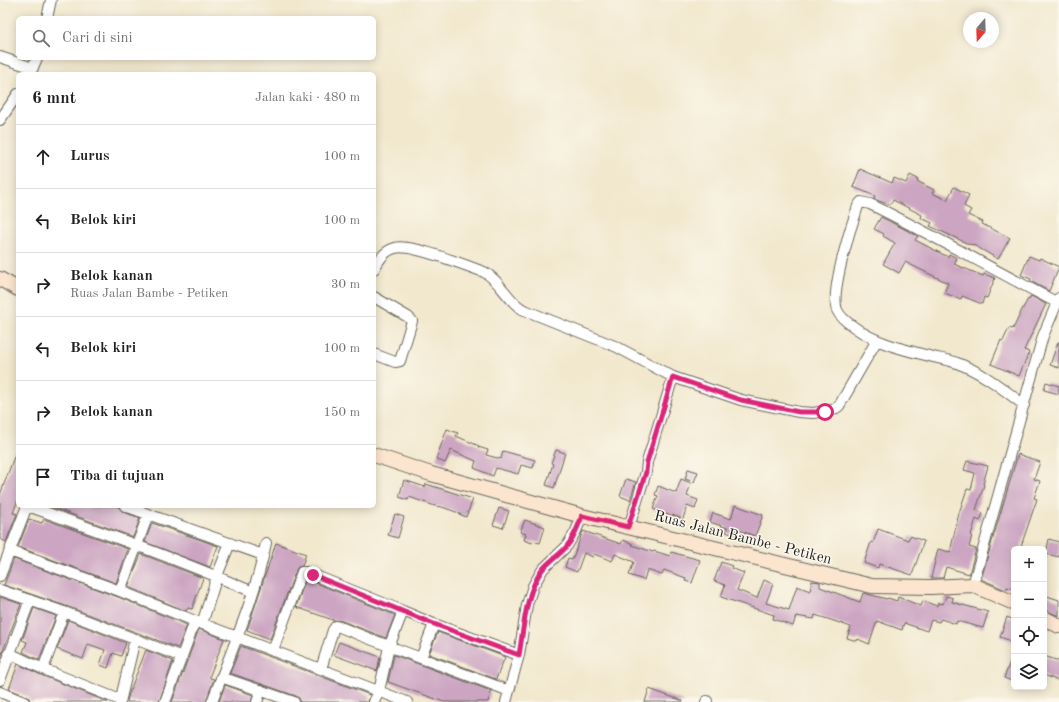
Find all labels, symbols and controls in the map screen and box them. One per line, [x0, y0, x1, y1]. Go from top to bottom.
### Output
north arrow [963, 12, 999, 48]
search box [16, 16, 376, 60]
icon: search [30, 27, 52, 49]
text: Cari di sini [62, 31, 133, 46]
text: 6 mnt [32, 90, 76, 107]
text: Jalan kaki · 480 m [255, 91, 360, 104]
icon: ahead [32, 146, 54, 168]
text: Lurus [70, 149, 110, 164]
text: 100 m [323, 150, 360, 163]
icon: left [32, 210, 54, 232]
text: Belok kiri [70, 213, 136, 228]
text: 100 m [323, 214, 360, 227]
text: Belok kanan [70, 269, 153, 284]
icon: right [32, 274, 54, 296]
text: 30 m [331, 278, 360, 291]
text: Ruas Jalan Bambe - Petiken [70, 287, 228, 300]
icon: left [32, 338, 54, 360]
text: Belok kiri [70, 341, 136, 356]
text: 100 m [323, 342, 360, 355]
icon: right [32, 402, 54, 424]
route start [816, 403, 834, 421]
text: Belok kanan [70, 405, 153, 420]
text: 150 m [323, 406, 360, 419]
icon: arrive [32, 466, 54, 488]
text: Tiba di tujuan [70, 469, 164, 484]
street label: Ruas Jalan Bambe - Petiken [652, 509, 833, 568]
map controls [1011, 546, 1047, 690]
button: + [1011, 546, 1047, 582]
route end [304, 566, 322, 584]
button: − [1011, 582, 1047, 618]
button: locate [1011, 618, 1047, 654]
button: layers [1011, 654, 1047, 690]

